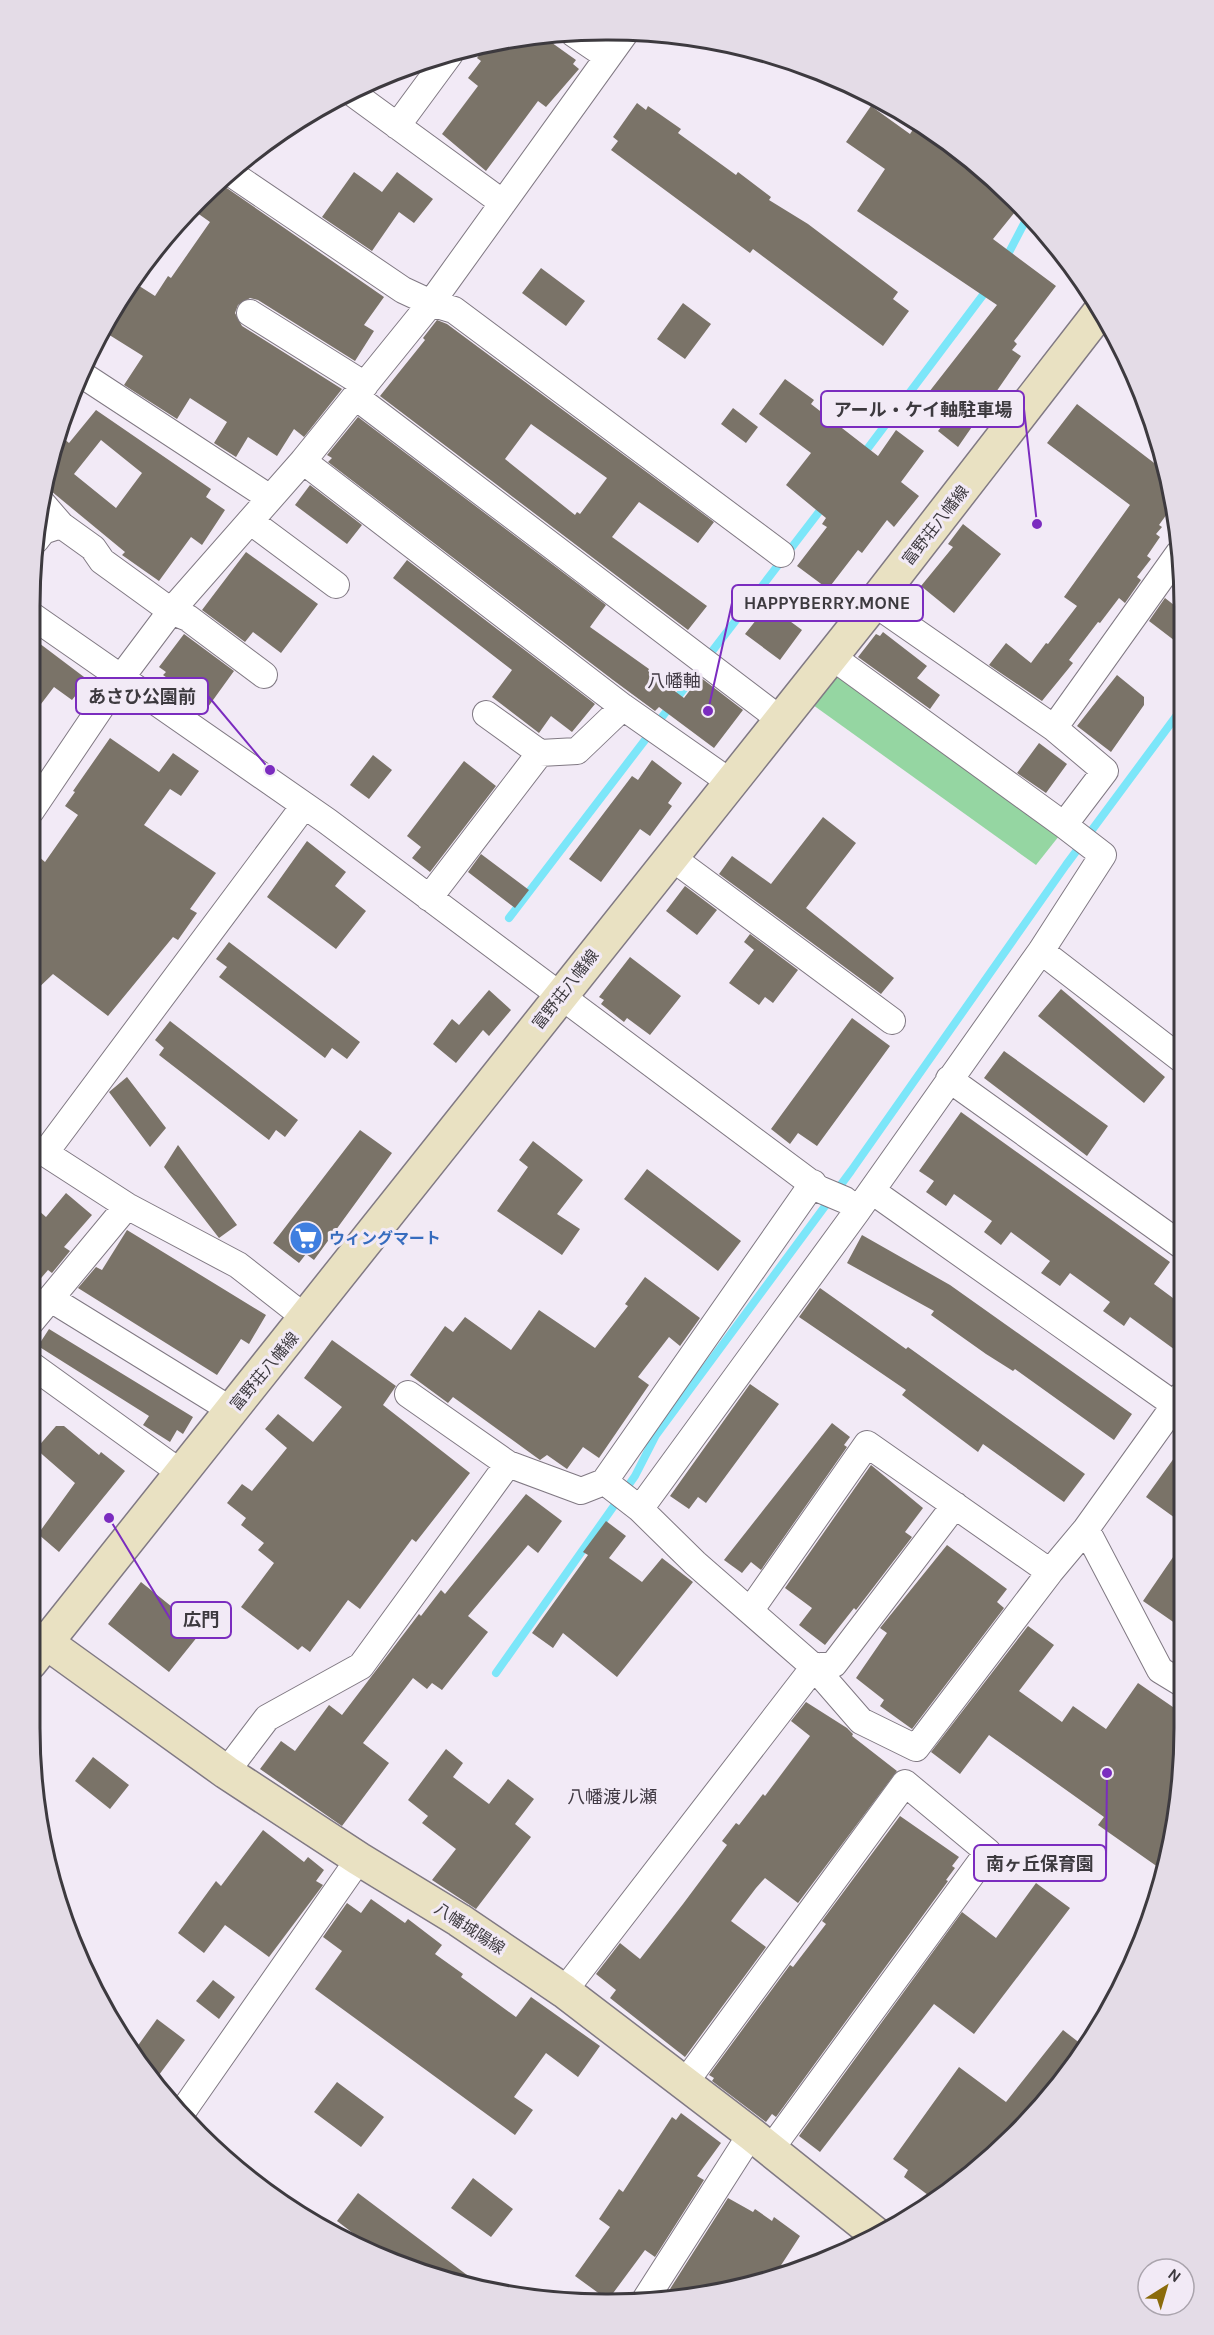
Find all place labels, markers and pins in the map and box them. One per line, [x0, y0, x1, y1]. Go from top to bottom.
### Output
callout: アール・ケイ軸駐車場 [821, 391, 1024, 427]
callout: HAPPYBERRY.MONE [732, 585, 923, 621]
callout: あさひ公園前 [76, 678, 208, 714]
supermarket icon: ウィングマート [288, 1220, 324, 1256]
place label: ウィングマート [329, 1229, 441, 1248]
callout: 広門 [171, 1602, 231, 1638]
callout: 南ヶ丘保育園 [974, 1845, 1106, 1881]

